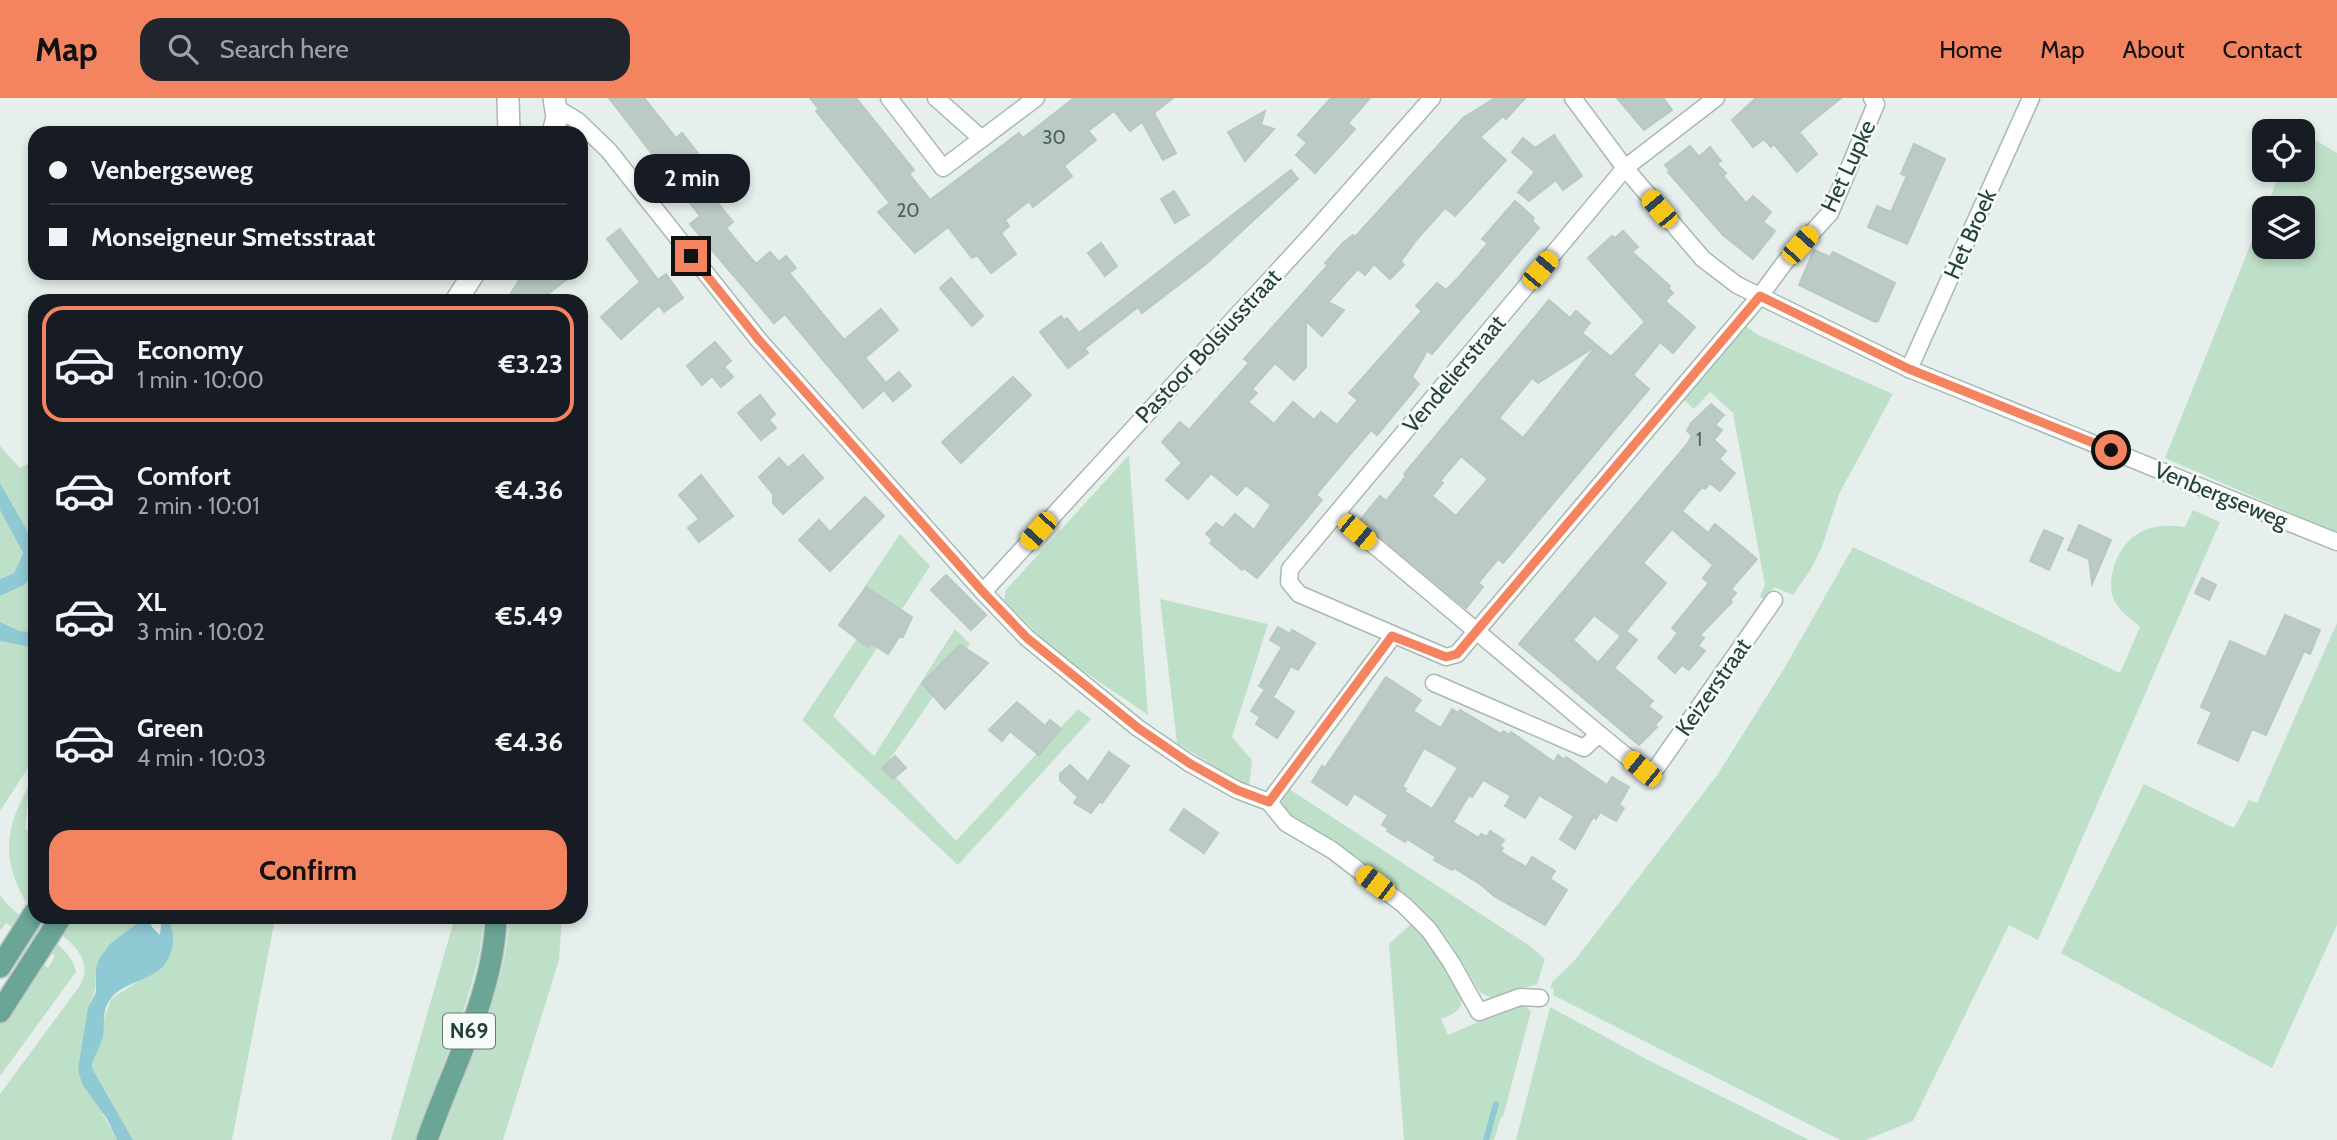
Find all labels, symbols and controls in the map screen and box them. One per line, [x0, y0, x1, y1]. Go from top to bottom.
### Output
search box [140, 18, 630, 81]
text: Map [35, 29, 98, 69]
icon: search [164, 30, 202, 68]
text: Search here [220, 33, 349, 65]
text: Home [1939, 35, 2002, 64]
text: Map [2040, 35, 2085, 64]
text: About [2123, 35, 2185, 64]
text: Contact [2223, 35, 2302, 64]
street label: Het Lupke [1815, 115, 1882, 217]
map controls [2252, 119, 2315, 259]
button: locate [2252, 119, 2315, 182]
house number: 30 [1042, 126, 1066, 149]
text: Venbergseweg [91, 154, 253, 186]
callout: 2 min [633, 155, 749, 204]
text: 2 min [664, 164, 720, 192]
street label: Het Broek [1938, 184, 2003, 284]
car [1638, 186, 1681, 232]
button: layers [2252, 196, 2315, 259]
house number: 20 [896, 199, 920, 222]
text: Monseigneur Smetsstraat [91, 221, 376, 253]
car [1779, 222, 1822, 268]
route end [675, 240, 707, 272]
car [1519, 247, 1562, 293]
street label: Pastoor Bolsiusstraat [1129, 263, 1287, 429]
street label: Vendelierstraat [1397, 309, 1512, 439]
icon: car [53, 333, 116, 396]
text: Economy [137, 334, 243, 366]
text: €3.23 [499, 348, 563, 380]
text: 1 min · 10:00 [137, 366, 264, 394]
house number: 1 [1696, 428, 1702, 451]
route start [2095, 434, 2127, 466]
street label: Venbergseweg [2150, 456, 2292, 535]
icon: car [53, 459, 116, 522]
text: Comfort [137, 460, 231, 492]
text: €4.36 [496, 474, 563, 506]
text: 2 min · 10:01 [137, 492, 260, 520]
car [1017, 508, 1060, 554]
car [1335, 510, 1380, 554]
icon: car [53, 585, 116, 648]
text: XL [137, 586, 166, 618]
text: €5.49 [496, 600, 563, 632]
text: 3 min · 10:02 [137, 618, 265, 646]
street label: Keizerstraat [1669, 633, 1757, 741]
icon: car [53, 711, 116, 774]
text: Green [137, 712, 204, 744]
text: €4.36 [496, 726, 563, 758]
text: 4 min · 10:03 [137, 744, 266, 772]
car [1620, 748, 1665, 790]
button: Confirm [49, 830, 567, 910]
car [1352, 862, 1399, 904]
road number: N69 [443, 1014, 495, 1048]

